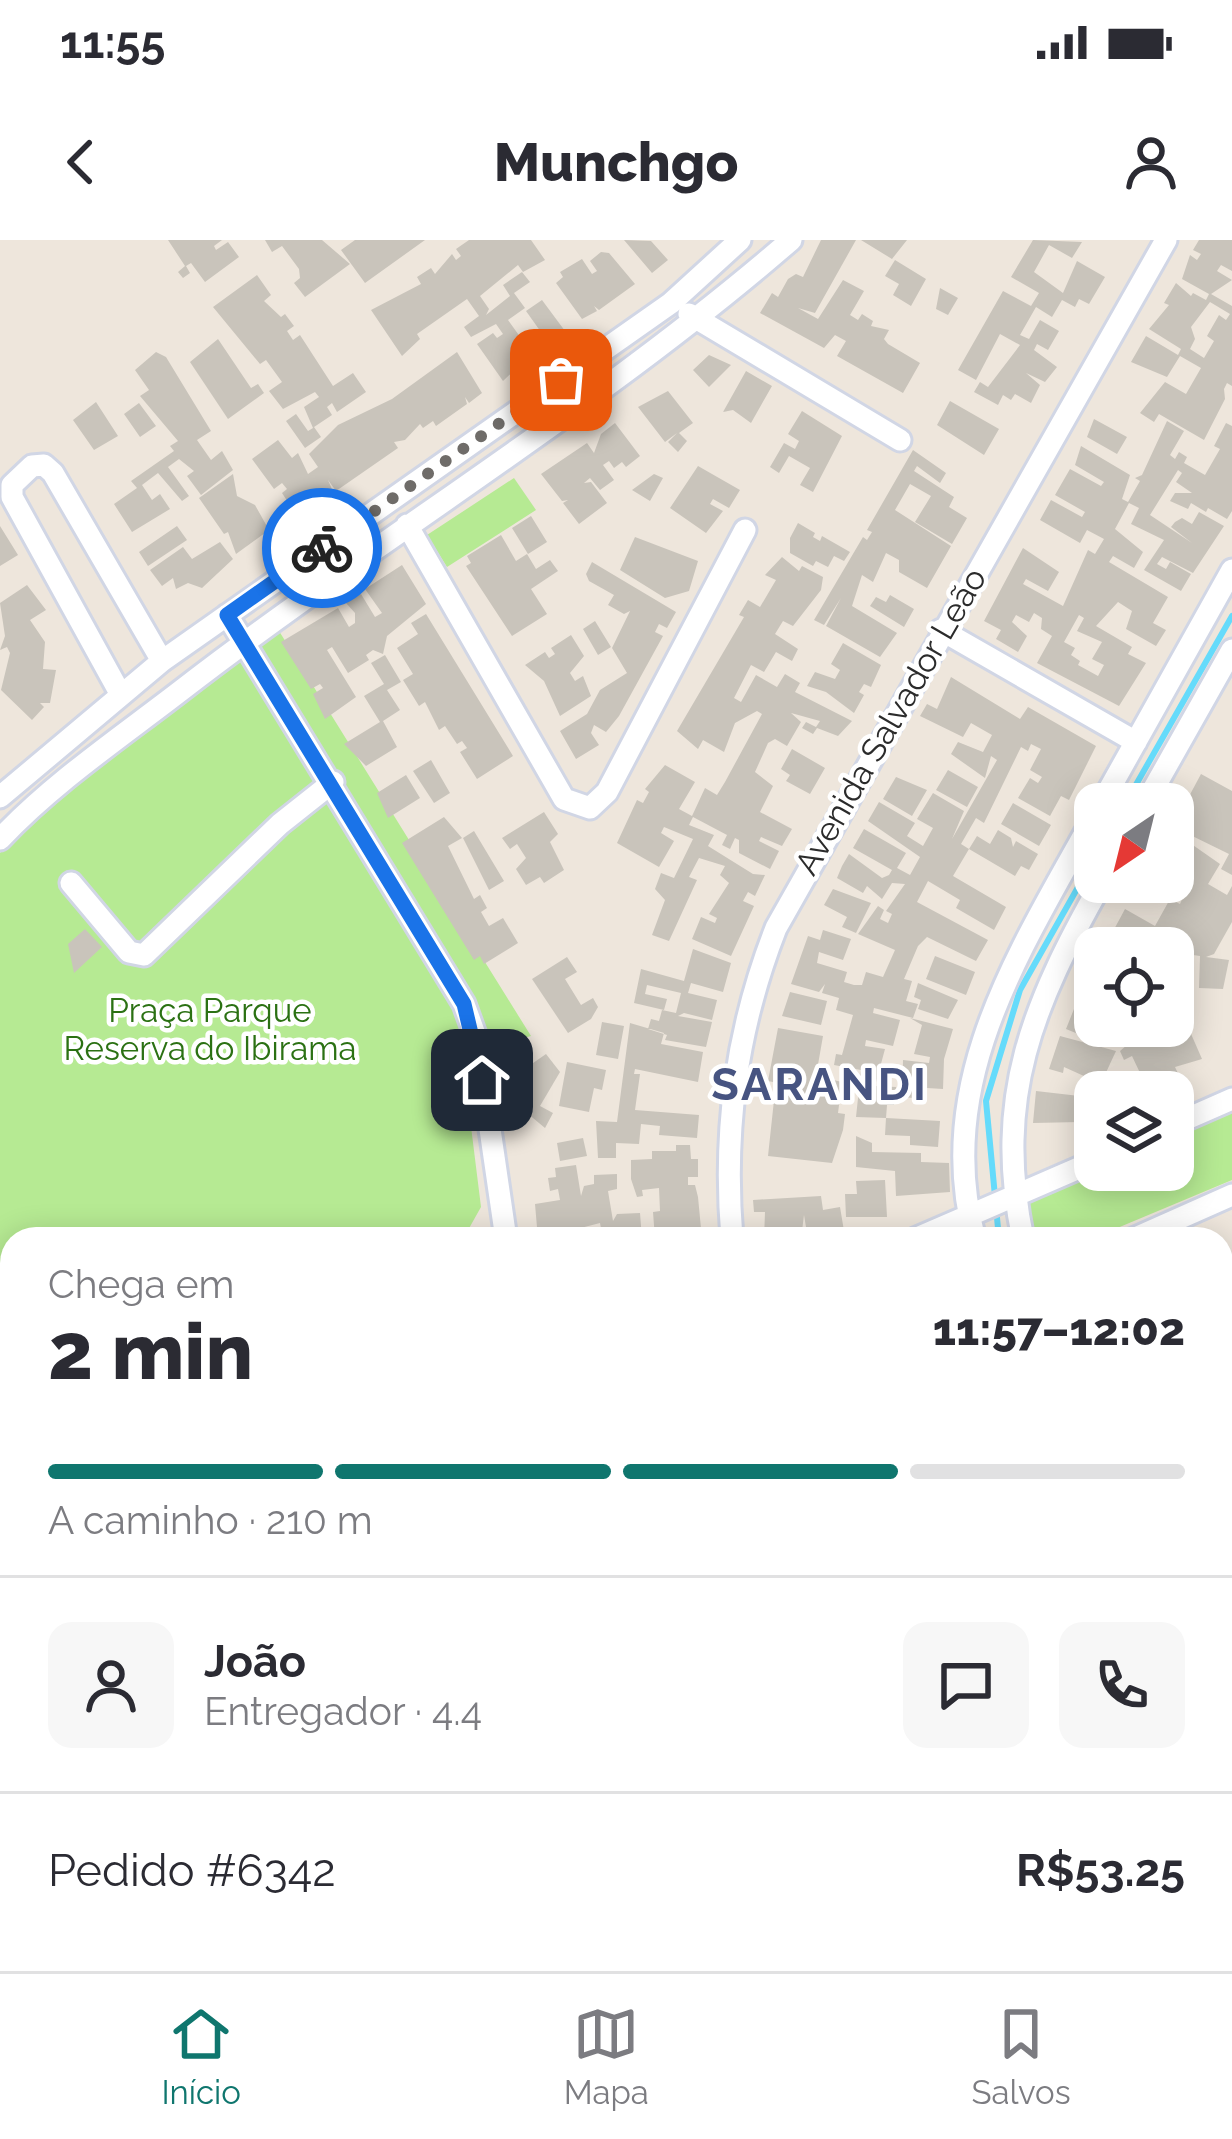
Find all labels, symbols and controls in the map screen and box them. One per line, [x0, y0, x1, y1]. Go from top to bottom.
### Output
text: 11:55 [60, 16, 165, 69]
icon: back [48, 129, 114, 195]
icon: person [1118, 129, 1184, 195]
text: Munchgo [494, 130, 738, 194]
pin [510, 329, 612, 431]
icon: bag [528, 347, 594, 413]
courier [262, 488, 382, 608]
icon: bike [289, 515, 355, 581]
street label: Avenida Salvador Leão [787, 561, 994, 882]
north arrow [1074, 783, 1194, 903]
map controls [1074, 783, 1194, 1191]
button: locate [1074, 927, 1194, 1047]
park label: Praça Parque Reserva do Ibirama [64, 991, 356, 1068]
pin [431, 1029, 533, 1131]
icon: home [449, 1047, 515, 1113]
district label: SARANDI [711, 1058, 929, 1111]
button: layers [1074, 1071, 1194, 1191]
text: Chega em [48, 1261, 234, 1307]
text: 11:57–12:02 [933, 1303, 1185, 1356]
text: 2 min [48, 1306, 253, 1397]
text: A caminho · 210 m [48, 1497, 373, 1543]
button: person [48, 1622, 174, 1748]
button: chat [903, 1622, 1029, 1748]
button: phone [1059, 1622, 1185, 1748]
text: João [204, 1635, 306, 1688]
text: Entregador · 4.4 [204, 1688, 482, 1734]
text: Pedido #6342 [48, 1844, 336, 1897]
text: R$53.25 [1016, 1844, 1185, 1897]
tab: Início [161, 2001, 241, 2112]
tab: Mapa [564, 2001, 649, 2112]
tab: Salvos [972, 2001, 1071, 2112]

